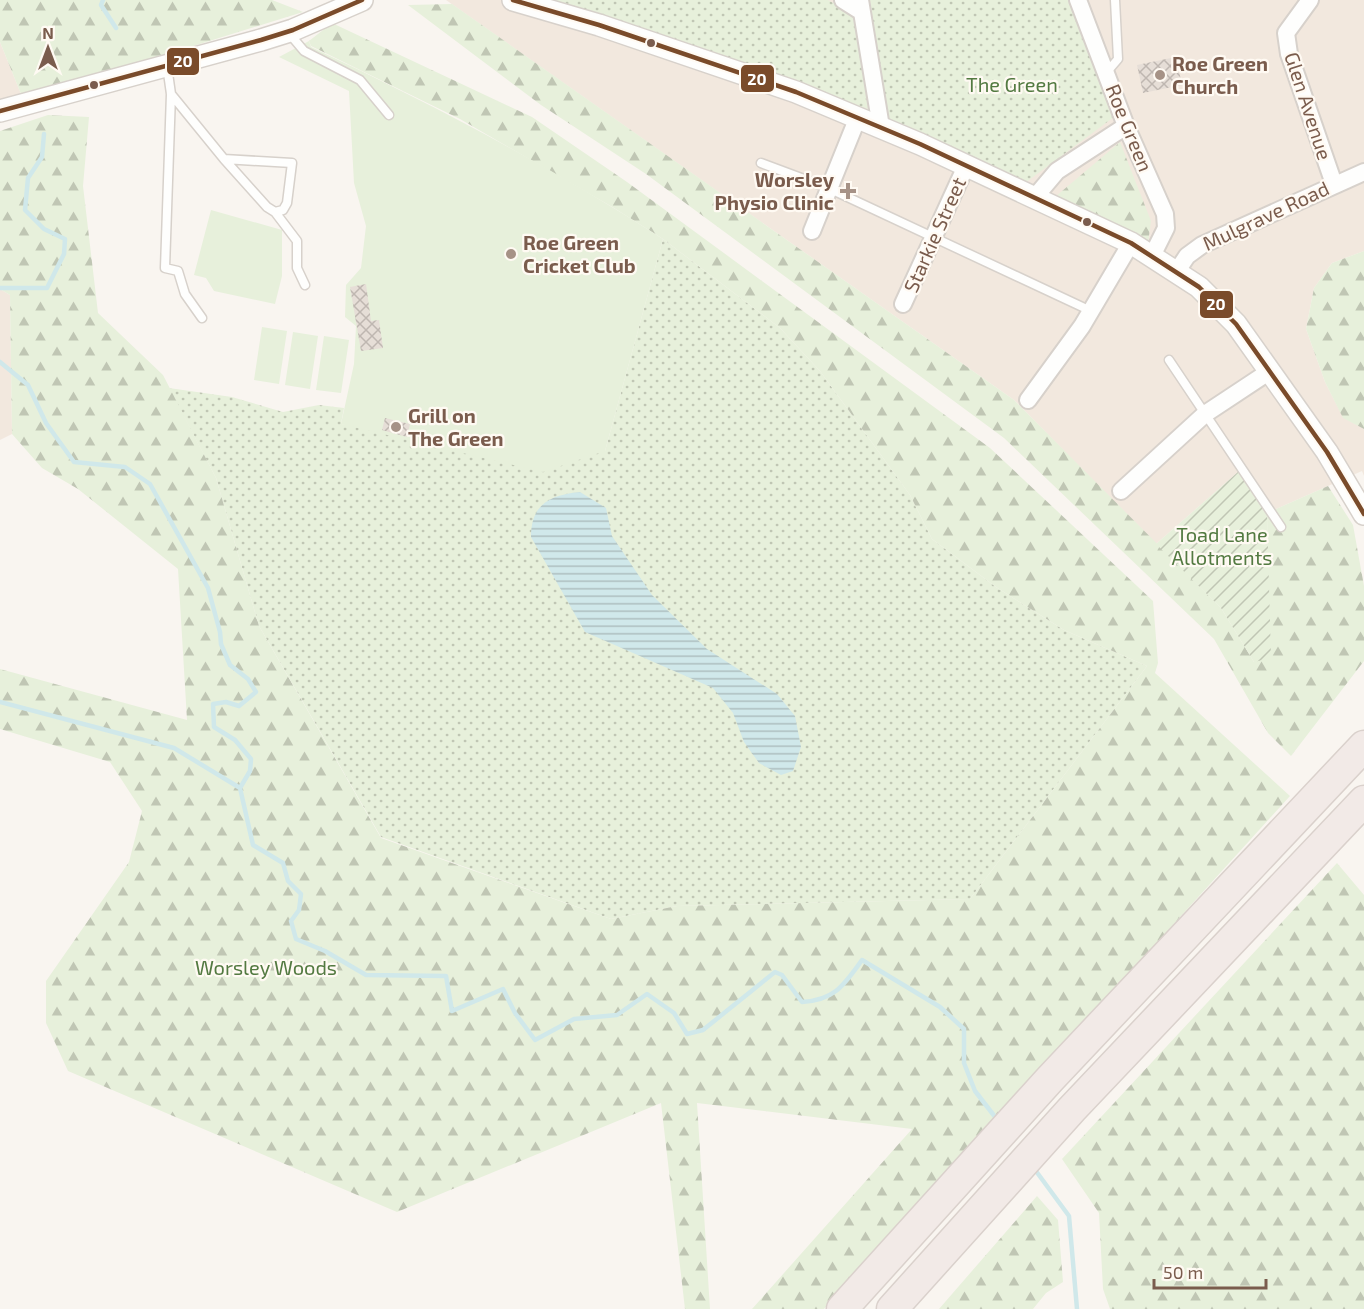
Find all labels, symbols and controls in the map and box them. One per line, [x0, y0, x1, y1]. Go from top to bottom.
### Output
north arrow [18, 18, 78, 78]
text: N [42, 23, 54, 42]
unlabelled marker [645, 37, 657, 49]
line badge: 20 [166, 47, 200, 76]
street label: Glen Avenue [1280, 49, 1338, 163]
text: 20 [173, 51, 193, 70]
place label: Roe Green Church [1172, 51, 1268, 98]
line badge: 20 [740, 64, 775, 93]
marker: Roe Green Church [1153, 68, 1167, 82]
text: 20 [747, 69, 767, 88]
park label: The Green [966, 72, 1058, 96]
unlabelled marker [88, 79, 100, 91]
street label: Roe Green [1102, 80, 1158, 175]
place label: Worsley Physio Clinic [715, 167, 835, 215]
street label: Starkie Street [898, 173, 970, 296]
street label: Mulgrave Road [1199, 175, 1333, 255]
marker: Worsley Physio Clinic [839, 182, 857, 200]
unlabelled marker [1081, 216, 1093, 228]
place label: Roe Green Cricket Club [523, 230, 636, 277]
marker: Roe Green Cricket Club [504, 247, 518, 261]
line badge: 20 [1199, 290, 1234, 319]
text: 20 [1206, 294, 1226, 313]
place label: Grill on The Green [408, 403, 504, 450]
marker: Grill on The Green [389, 420, 403, 434]
park label: Toad Lane Allotments [1172, 522, 1272, 569]
park label: Worsley Woods [195, 955, 337, 979]
scale bar [1154, 1252, 1266, 1290]
text: 50 m [1163, 1261, 1203, 1283]

